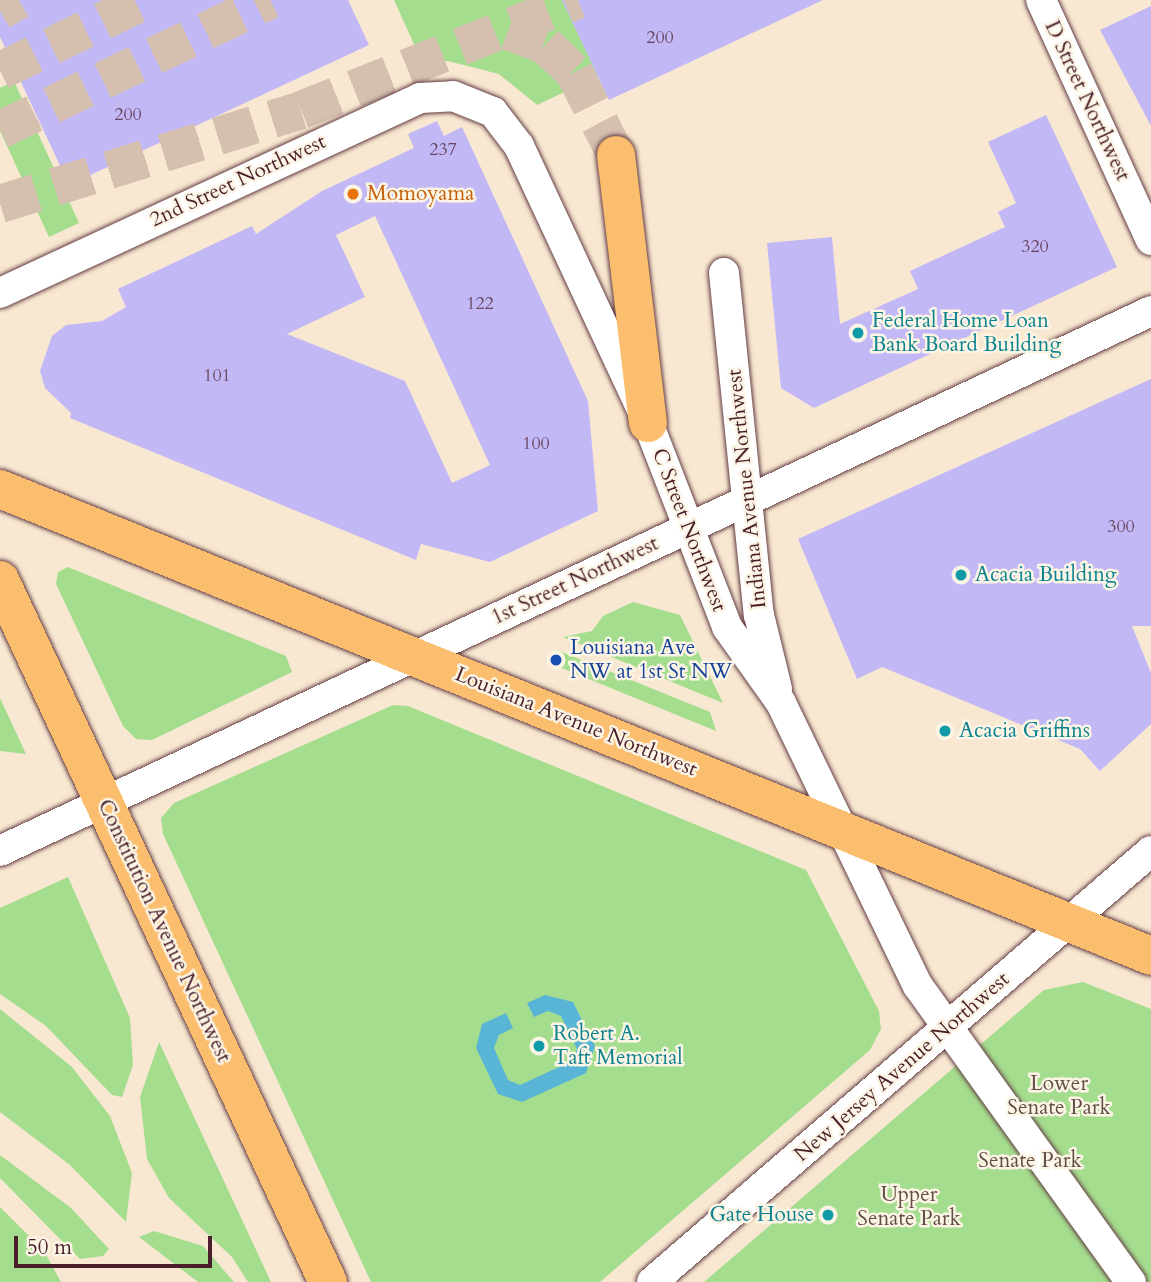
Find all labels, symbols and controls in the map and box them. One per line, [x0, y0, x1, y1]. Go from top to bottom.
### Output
street label: D Street Northwest [1039, 17, 1135, 185]
house number: 200 [646, 27, 674, 49]
house number: 200 [114, 104, 142, 126]
street label: 2nd Street Northwest [146, 129, 330, 233]
house number: 237 [429, 139, 457, 161]
place label: Momoyama [367, 181, 474, 207]
marker: Momoyama [345, 186, 361, 202]
house number: 320 [1021, 236, 1049, 258]
house number: 122 [466, 293, 494, 315]
place label: Federal Home Loan Bank Board Building [872, 308, 1061, 358]
marker: Federal Home Loan Bank Board Building [850, 325, 866, 341]
house number: 101 [203, 365, 231, 387]
street label: Indiana Avenue Northwest [722, 368, 772, 610]
house number: 100 [522, 433, 550, 455]
street label: C Street Northwest [646, 445, 732, 615]
house number: 300 [1107, 516, 1135, 538]
street label: 1st Street Northwest [488, 531, 662, 631]
place label: Acacia Building [975, 562, 1117, 588]
marker: Acacia Building [953, 567, 969, 583]
place label: Louisiana Ave NW at 1st St NW [570, 635, 732, 685]
marker: Louisiana Ave NW at 1st St NW [548, 652, 564, 668]
street label: Louisiana Avenue Northwest [451, 662, 701, 782]
place label: Acacia Griffins [959, 718, 1090, 744]
marker: Acacia Griffins [937, 723, 953, 739]
street label: Constitution Avenue Northwest [92, 795, 236, 1067]
street label: New Jersey Avenue Northwest [789, 967, 1015, 1167]
place label: Robert A. Taft Memorial [553, 1021, 683, 1071]
marker: Robert A. Taft Memorial [531, 1038, 547, 1054]
park label: Lower Senate Park [1007, 1071, 1111, 1121]
park label: Senate Park [978, 1148, 1082, 1174]
park label: Upper Senate Park [857, 1182, 961, 1232]
place label: Gate House [710, 1202, 814, 1228]
marker: Gate House [820, 1207, 836, 1223]
scale bar [18, 1222, 215, 1266]
text: 50 m [27, 1233, 72, 1262]

